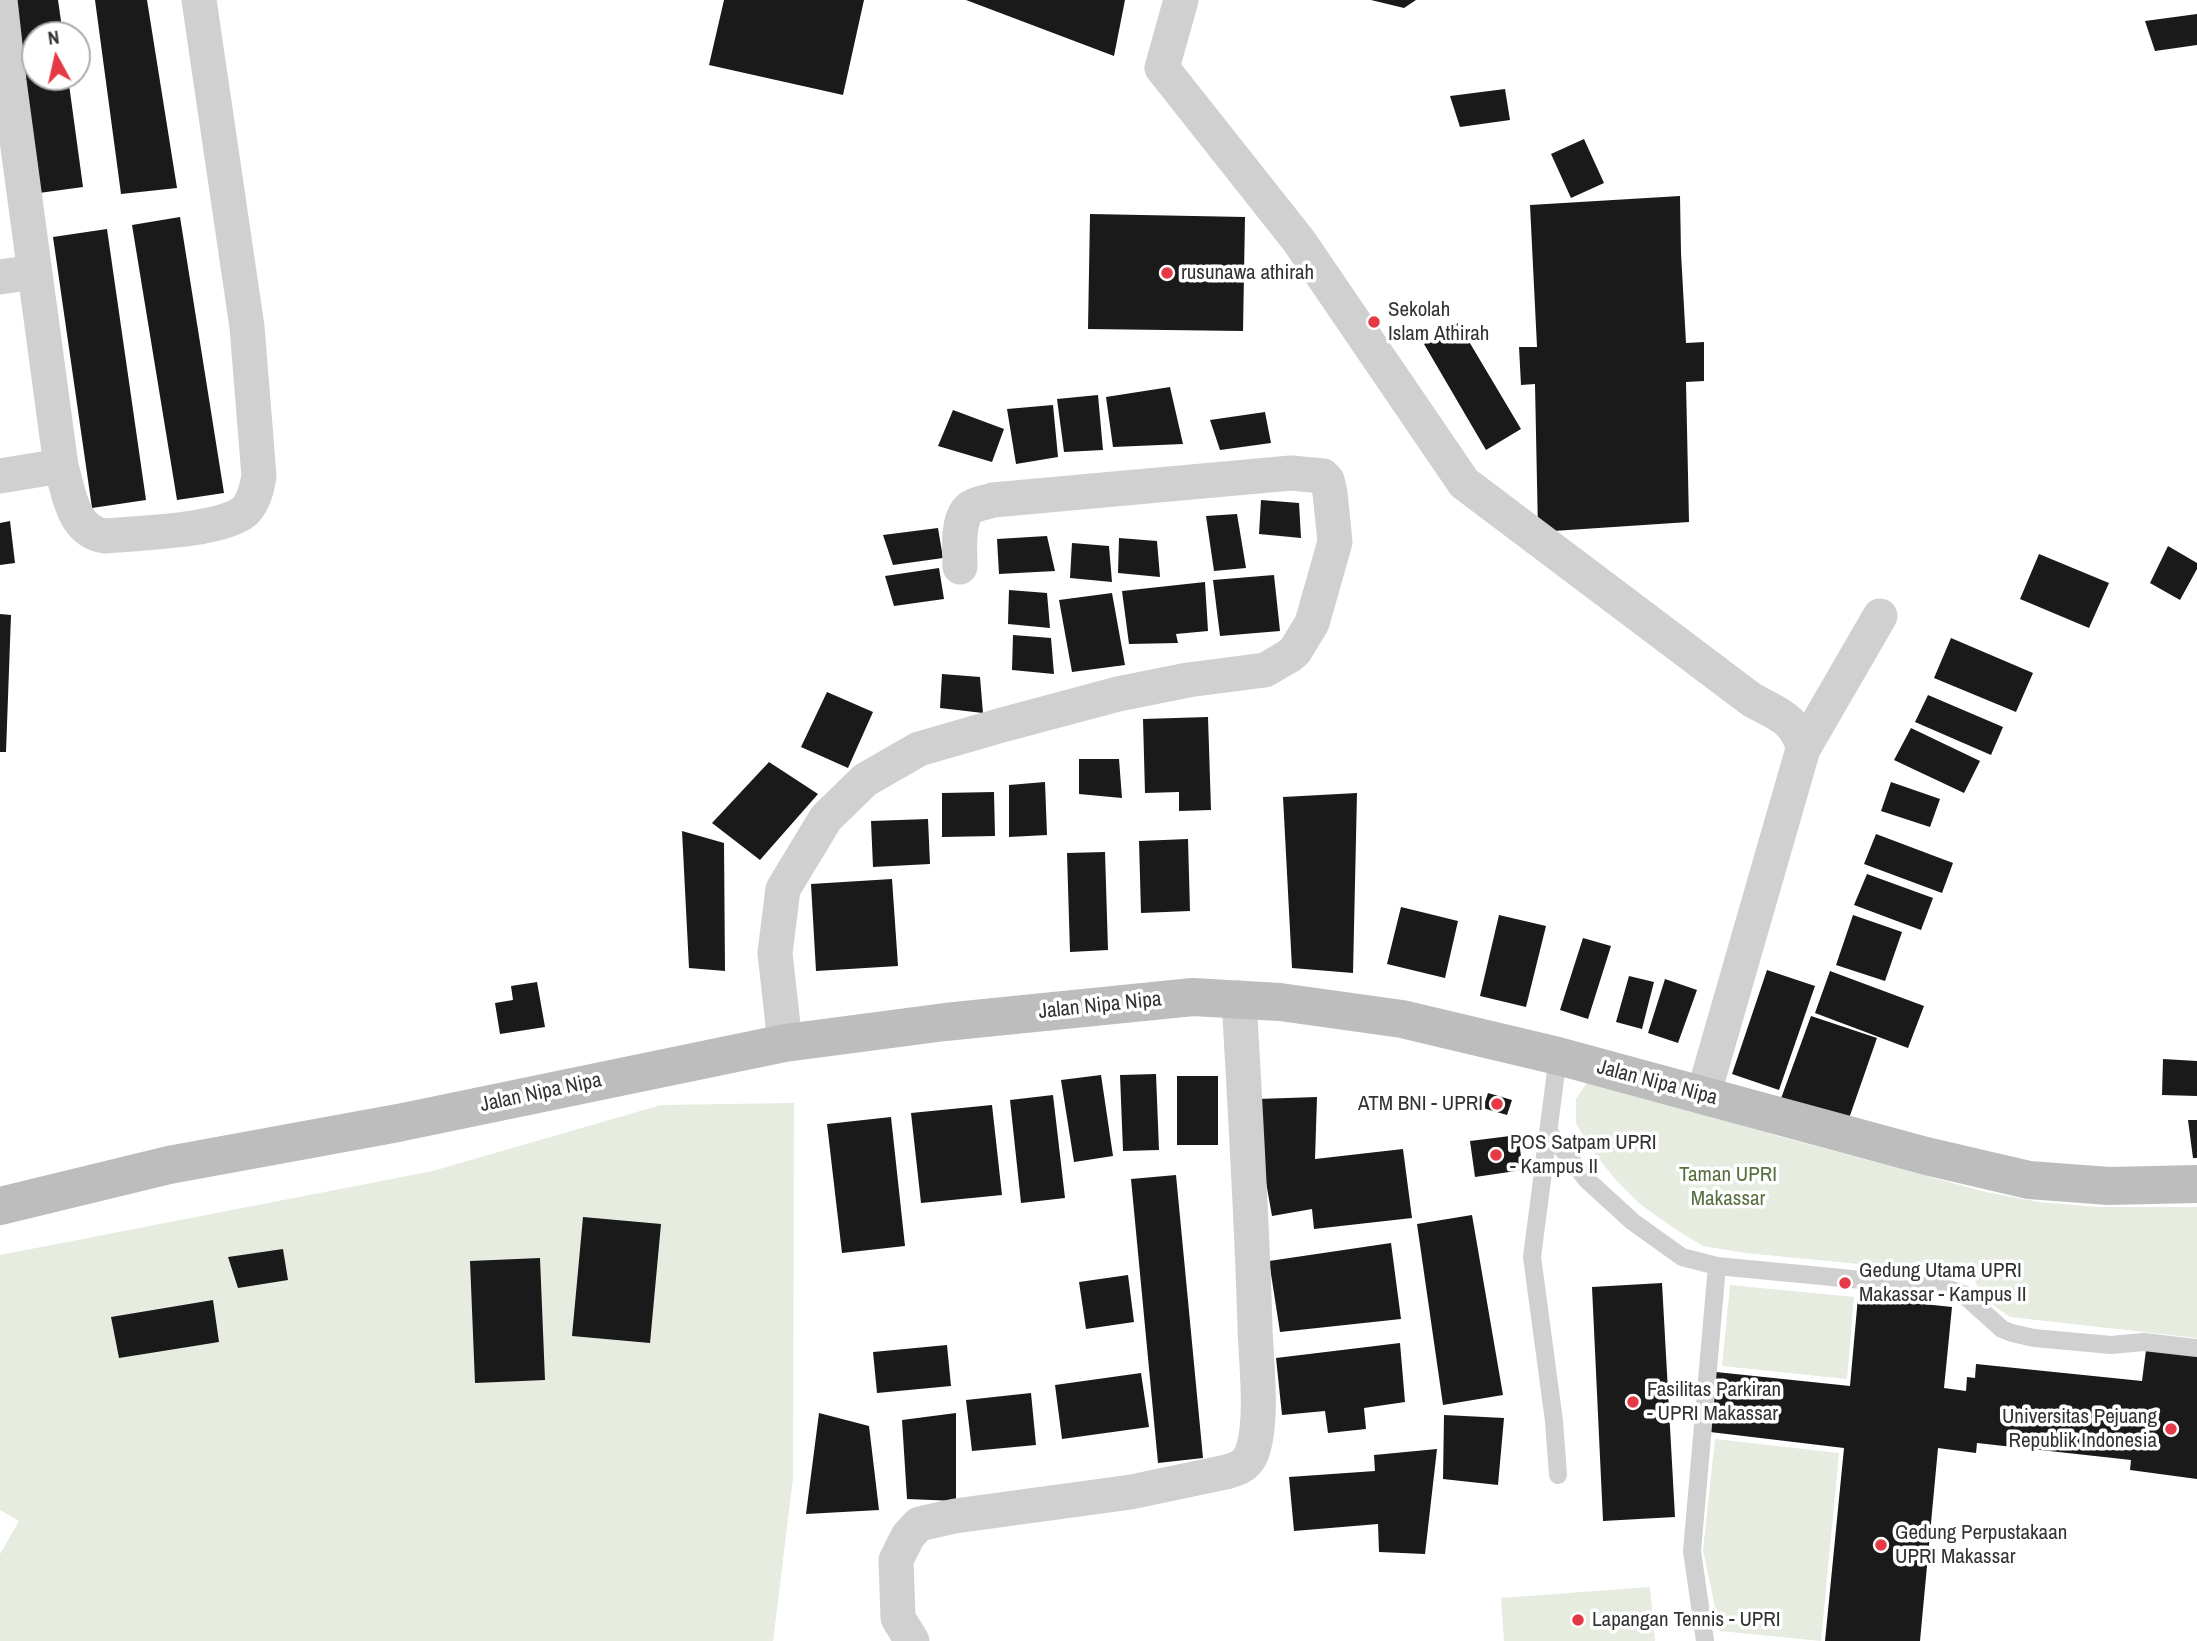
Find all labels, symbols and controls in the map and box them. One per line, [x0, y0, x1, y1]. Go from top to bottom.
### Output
north arrow [21, 21, 91, 91]
text: N [46, 24, 61, 51]
place label: rusunawa athirah [1181, 260, 1314, 286]
marker: rusunawa athirah [1159, 265, 1175, 281]
place label: Sekolah Islam Athirah [1388, 297, 1489, 347]
marker: Sekolah Islam Athirah [1366, 314, 1382, 330]
street label: Jalan Nipa Nipa [1037, 987, 1163, 1025]
street label: Jalan Nipa Nipa [1594, 1055, 1720, 1111]
street label: Jalan Nipa Nipa [478, 1068, 604, 1118]
place label: ATM BNI - UPRI [1358, 1091, 1483, 1117]
marker: ATM BNI - UPRI [1489, 1096, 1505, 1112]
place label: POS Satpam UPRI - Kampus II [1510, 1130, 1656, 1180]
marker: POS Satpam UPRI - Kampus II [1488, 1147, 1504, 1163]
park label: Taman UPRI Makassar [1679, 1162, 1777, 1212]
place label: Gedung Utama UPRI Makassar - Kampus II [1859, 1258, 2026, 1308]
marker: Gedung Utama UPRI Makassar - Kampus II [1837, 1275, 1853, 1291]
place label: Fasilitas Parkiran - UPRI Makassar [1647, 1377, 1781, 1427]
marker: Fasilitas Parkiran - UPRI Makassar [1625, 1394, 1641, 1410]
place label: Universitas Pejuang Republik Indonesia [2002, 1404, 2157, 1454]
marker: Universitas Pejuang Republik Indonesia [2163, 1421, 2179, 1437]
place label: Gedung Perpustakaan UPRI Makassar [1895, 1520, 2067, 1570]
marker: Gedung Perpustakaan UPRI Makassar [1873, 1537, 1889, 1553]
place label: Lapangan Tennis - UPRI [1592, 1607, 1781, 1633]
marker: Lapangan Tennis - UPRI [1570, 1612, 1586, 1628]

